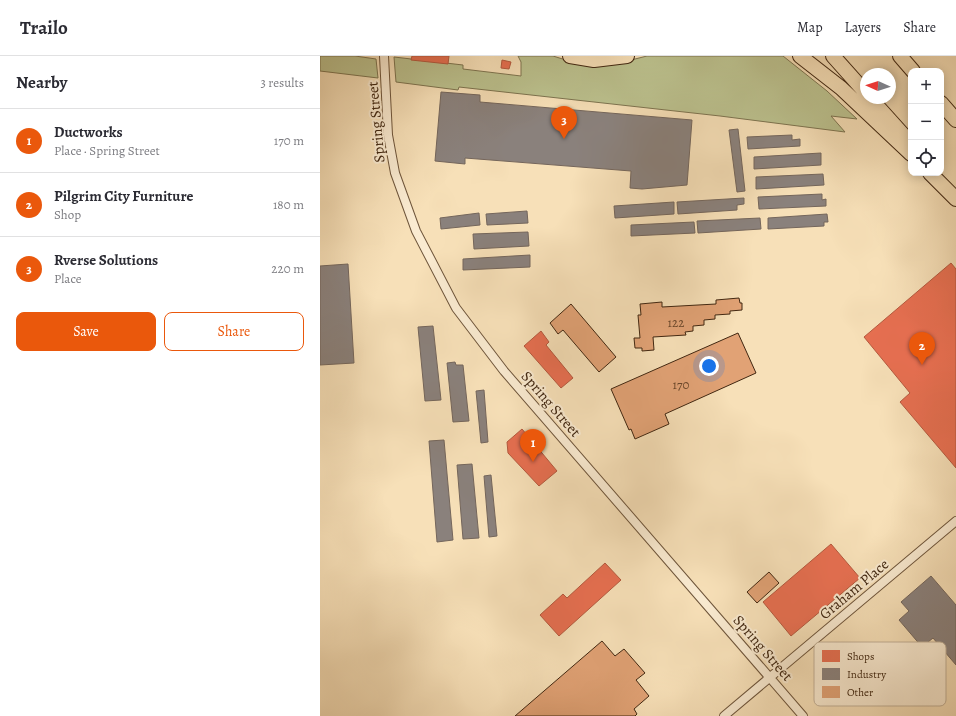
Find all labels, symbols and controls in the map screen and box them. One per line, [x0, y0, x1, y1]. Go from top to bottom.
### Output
text: Trailo [20, 15, 68, 41]
text: Map [797, 18, 823, 37]
text: Layers [845, 18, 881, 37]
text: Share [903, 18, 936, 37]
north arrow [860, 68, 896, 104]
map controls [908, 68, 944, 176]
button: + [908, 68, 944, 104]
text: Nearby [16, 71, 67, 94]
text: 3 results [260, 74, 304, 91]
street label: Spring Street [362, 81, 390, 163]
button: − [908, 104, 944, 140]
pin: 3 [551, 106, 577, 139]
text: Ductworks [54, 122, 123, 142]
text: 1 [27, 132, 31, 149]
text: 170 m [274, 132, 304, 149]
button: locate [908, 140, 944, 176]
text: Place · Spring Street [54, 142, 160, 159]
text: Pilgrim City Furniture [54, 186, 193, 206]
text: 2 [26, 196, 32, 213]
text: 180 m [273, 196, 304, 213]
text: Shop [54, 206, 81, 223]
text: Rverse Solutions [54, 250, 158, 270]
text: 3 [26, 260, 32, 277]
text: 220 m [271, 260, 304, 277]
text: Place [54, 270, 82, 287]
button: Save [16, 312, 156, 351]
button: Share [164, 312, 304, 351]
house number: 122 [668, 314, 684, 331]
pin: 2 [909, 332, 935, 365]
your location [699, 356, 719, 376]
street label: Spring Street [517, 367, 585, 441]
house number: 170 [673, 376, 689, 393]
pin: 1 [520, 429, 546, 462]
street label: Graham Place [815, 554, 893, 624]
street label: Spring Street [729, 611, 797, 685]
legend [814, 642, 946, 706]
text: Shops [847, 649, 874, 664]
text: Industry [847, 667, 886, 682]
text: Other [847, 685, 873, 700]

